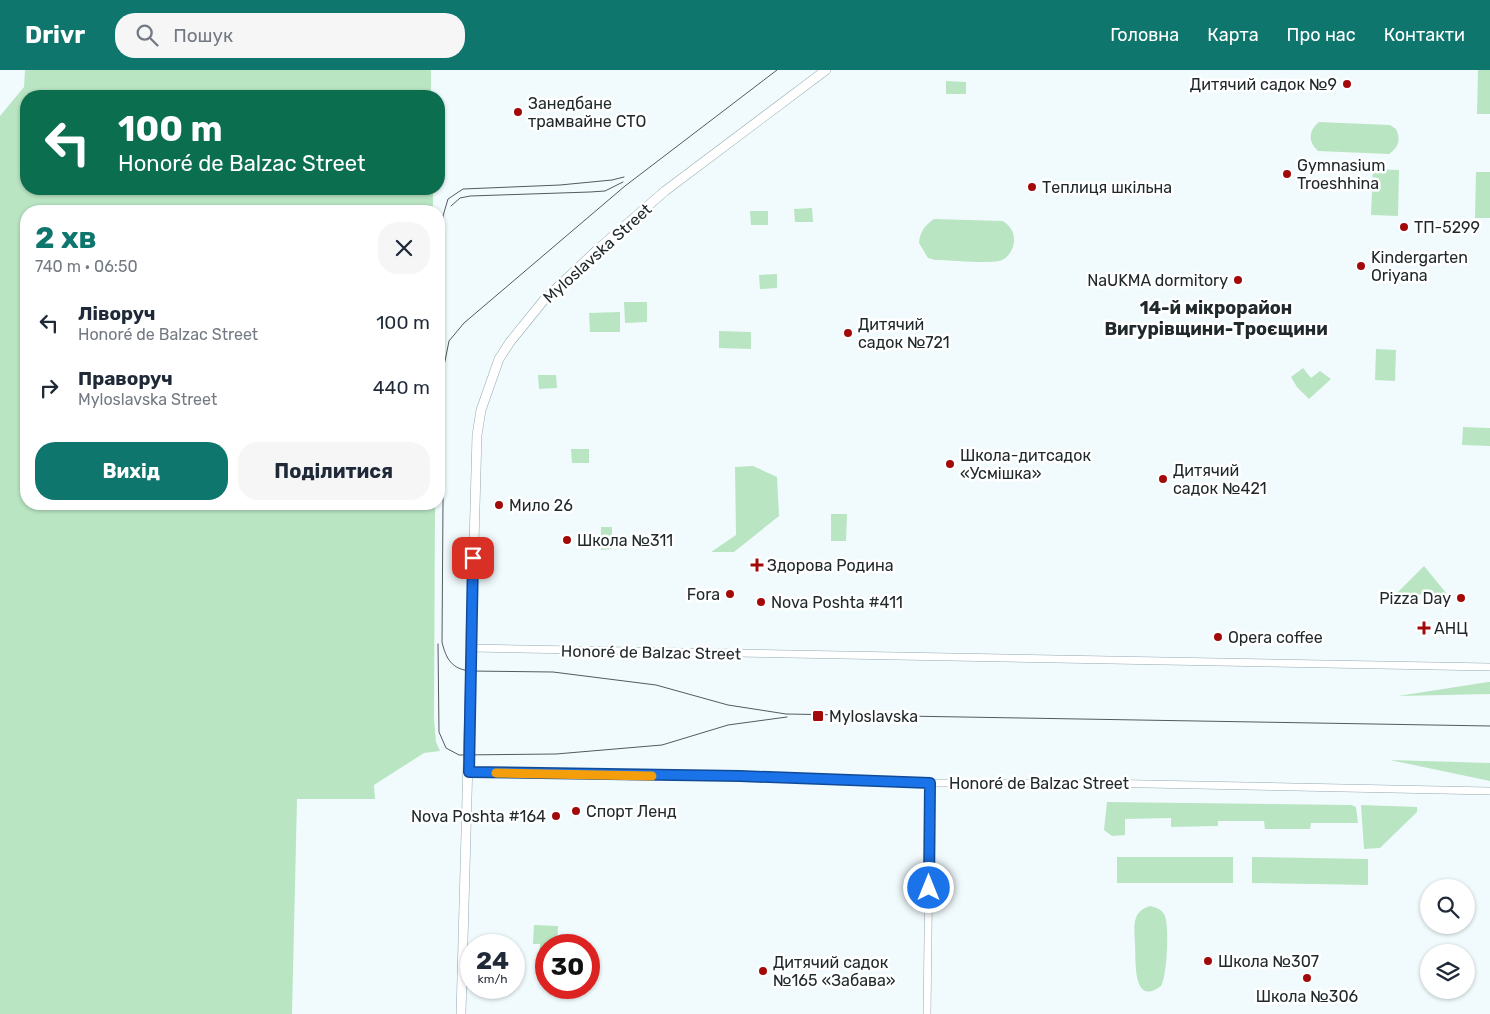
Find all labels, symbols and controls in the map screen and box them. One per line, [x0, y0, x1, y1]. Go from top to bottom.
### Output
search box [115, 13, 465, 58]
text: Drivr [25, 21, 85, 49]
icon: search [133, 21, 161, 49]
text: Пошук [173, 24, 233, 47]
text: Головна [1110, 24, 1179, 46]
text: Карта [1207, 24, 1259, 46]
text: Про нас [1287, 24, 1356, 46]
text: Контакти [1384, 24, 1465, 46]
place label: Дитячий садок №9 [1190, 75, 1337, 94]
marker: Дитячий садок №9 [1341, 78, 1353, 90]
place label: Занедбане трамвайне СТО [528, 94, 646, 131]
marker: Занедбане трамвайне СТО [512, 106, 524, 118]
text: 100 m [118, 108, 223, 150]
icon: left [35, 110, 100, 175]
text: Honoré de Balzac Street [118, 150, 366, 177]
place label: Gymnasium Troeshhina [1297, 156, 1385, 193]
marker: Gymnasium Troeshhina [1281, 168, 1293, 180]
place label: Теплиця шкільна [1042, 178, 1172, 197]
marker: Теплиця шкільна [1026, 181, 1038, 193]
street label: Myloslavska Street [539, 200, 655, 307]
place label: ТП-5299 [1414, 218, 1480, 237]
text: 2 хв [35, 220, 97, 256]
marker: ТП-5299 [1398, 221, 1410, 233]
button: close [378, 222, 430, 274]
place label: Kindergarten Oriyana [1371, 248, 1468, 285]
text: 740 m · 06:50 [35, 257, 138, 276]
marker: Kindergarten Oriyana [1355, 260, 1367, 272]
place label: NaUKMA dormitory [1087, 271, 1228, 290]
marker: NaUKMA dormitory [1232, 274, 1244, 286]
district label: 14-й мікрорайон Вигурівщини-Троєщини [1104, 297, 1328, 340]
text: Ліворуч [78, 302, 155, 325]
icon: left [35, 309, 63, 337]
text: 100 m [376, 311, 430, 334]
place label: Дитячий садок №721 [858, 315, 950, 352]
text: Honoré de Balzac Street [78, 325, 258, 344]
marker: Дитячий садок №721 [842, 327, 854, 339]
text: Праворуч [78, 367, 173, 390]
icon: right [35, 374, 63, 402]
text: 440 m [373, 376, 430, 399]
text: Myloslavska Street [78, 390, 217, 409]
button: Вихід [35, 442, 228, 500]
button: Поділитися [238, 442, 430, 500]
place label: Школа-дитсадок «Усмішка» [960, 446, 1091, 483]
marker: Школа-дитсадок «Усмішка» [944, 458, 956, 470]
place label: Дитячий садок №421 [1173, 461, 1267, 498]
marker: Дитячий садок №421 [1157, 473, 1169, 485]
place label: Мило 26 [509, 496, 573, 515]
marker: Мило 26 [493, 499, 505, 511]
place label: Школа №311 [577, 531, 673, 550]
marker: Школа №311 [561, 534, 573, 546]
pin [452, 537, 494, 579]
icon: arrive [459, 544, 487, 572]
place label: Здорова Родина [767, 556, 894, 575]
marker: Здорова Родина [751, 559, 763, 571]
place label: Fora [687, 585, 720, 604]
marker: Fora [724, 588, 736, 600]
place label: Pizza Day [1379, 589, 1451, 608]
marker: Pizza Day [1455, 592, 1467, 604]
place label: Nova Poshta #411 [771, 593, 903, 612]
marker: Nova Poshta #411 [755, 596, 767, 608]
place label: АНЦ [1434, 619, 1468, 638]
marker: АНЦ [1418, 622, 1430, 634]
place label: Opera coffee [1228, 628, 1323, 647]
marker: Opera coffee [1212, 631, 1224, 643]
street label: Honoré de Balzac Street [561, 641, 741, 664]
place label: Myloslavska [829, 707, 918, 726]
marker: Myloslavska [811, 709, 825, 723]
street label: Honoré de Balzac Street [949, 774, 1129, 793]
place label: Спорт Ленд [586, 802, 677, 821]
marker: Спорт Ленд [570, 805, 582, 817]
place label: Nova Poshta #164 [411, 807, 546, 826]
marker: Nova Poshta #164 [550, 810, 562, 822]
position arrow [902, 861, 954, 913]
map controls [1420, 879, 1475, 999]
button: search [1420, 879, 1475, 934]
speed limit sign: 30 [535, 934, 600, 999]
button: layers [1420, 944, 1475, 999]
text: 24 [476, 946, 509, 975]
place label: Школа №307 [1218, 952, 1319, 971]
place label: Дитячий садок №165 «Забава» [773, 953, 896, 990]
marker: Школа №307 [1202, 955, 1214, 967]
marker: Дитячий садок №165 «Забава» [757, 965, 769, 977]
text: km/h [478, 972, 507, 986]
marker: Школа №306 [1301, 972, 1313, 984]
place label: Школа №306 [1256, 987, 1359, 1006]

